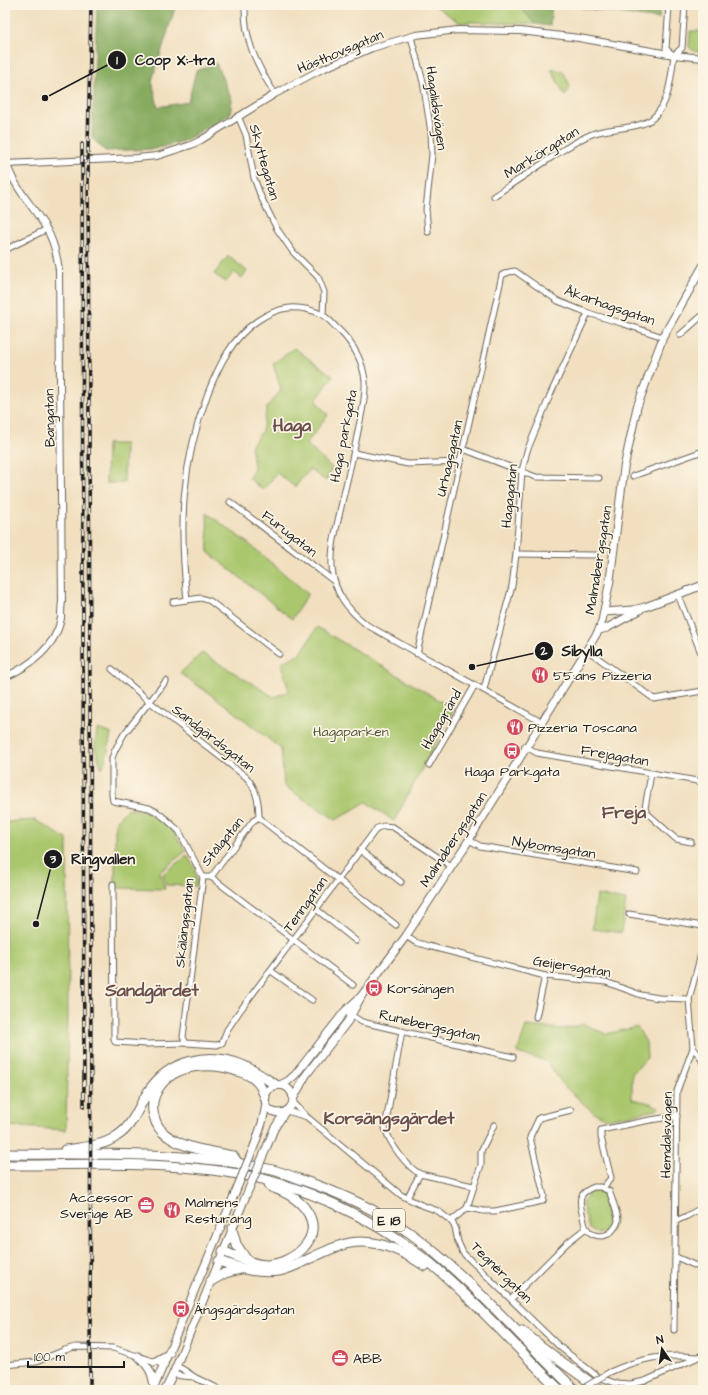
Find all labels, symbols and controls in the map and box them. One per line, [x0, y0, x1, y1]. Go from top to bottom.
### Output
street label: Hästhovsgatan [294, 25, 386, 79]
callout: Coop X:-tra [107, 47, 223, 74]
text: Coop X:-tra [135, 50, 215, 71]
text: 1 [116, 52, 118, 69]
street label: Hagalidsvägen [420, 65, 452, 151]
street label: Skyttegatan [244, 122, 284, 203]
street label: Markörgatan [500, 122, 583, 184]
street label: Åkarhagsgatan [562, 281, 658, 331]
street label: Haga parkgata [325, 388, 363, 484]
street label: Bangatan [39, 389, 61, 447]
district label: Haga [273, 413, 312, 439]
street label: Urhagsgatan [431, 418, 468, 498]
street label: Hagagatan [497, 463, 523, 529]
street label: Malmabergsgatan [580, 504, 618, 616]
street label: Furugatan [257, 506, 321, 562]
callout: Sibylla [534, 638, 611, 665]
text: Sibylla [561, 641, 603, 663]
text: 2 [540, 643, 548, 660]
restaurant icon: 55:ans Pizzeria [530, 665, 550, 685]
place label: 55:ans Pizzeria [553, 666, 651, 686]
street label: Hagagränd [417, 686, 467, 753]
street label: Sandgärdsgatan [168, 700, 259, 778]
restaurant icon: Pizzeria Toscana [505, 717, 525, 737]
place label: Pizzeria Toscana [528, 718, 637, 738]
park label: Hagaparken [313, 722, 389, 742]
street label: Frejagatan [579, 740, 650, 772]
bus stop icon: Haga Parkgata [502, 741, 522, 761]
place label: Haga Parkgata [464, 762, 560, 782]
street label: Malmabergsgatan [415, 788, 492, 891]
district label: Freja [602, 800, 647, 825]
street label: Stålgatan [197, 813, 249, 871]
street label: Nybomsgatan [511, 832, 597, 864]
callout: Ringvallen [43, 846, 143, 873]
text: Ringvallen [71, 849, 135, 872]
text: 3 [49, 851, 57, 868]
street label: Tenngatan [279, 873, 333, 937]
street label: Skälängsgatan [170, 878, 200, 969]
street label: Geijersgatan [532, 951, 612, 983]
district label: Sandgärdet [104, 978, 200, 1004]
bus stop icon: Korsängen [364, 978, 384, 998]
place label: Korsängen [387, 979, 454, 999]
street label: Runebergsgatan [377, 1005, 482, 1047]
street label: Hemdalsvägen [656, 1092, 678, 1179]
district label: Korsängsgärdet [323, 1106, 455, 1132]
place label: Accessor Sverige AB [60, 1188, 133, 1224]
place label: Malmens Resturang [185, 1193, 251, 1229]
office icon: Accessor Sverige AB [136, 1195, 156, 1215]
restaurant icon: Malmens Resturang [162, 1200, 182, 1220]
road number: E 18 [373, 1209, 405, 1231]
street label: Tegnérgatan [466, 1237, 537, 1308]
bus stop icon: Ängsgärdsgatan [171, 1299, 191, 1319]
place label: Ängsgärdsgatan [194, 1300, 295, 1320]
north arrow [642, 1329, 682, 1369]
text: N [655, 1332, 665, 1348]
scale bar [28, 1343, 124, 1369]
office icon: ABB [330, 1348, 350, 1368]
text: 100 m [34, 1349, 65, 1366]
place label: ABB [353, 1349, 382, 1369]

